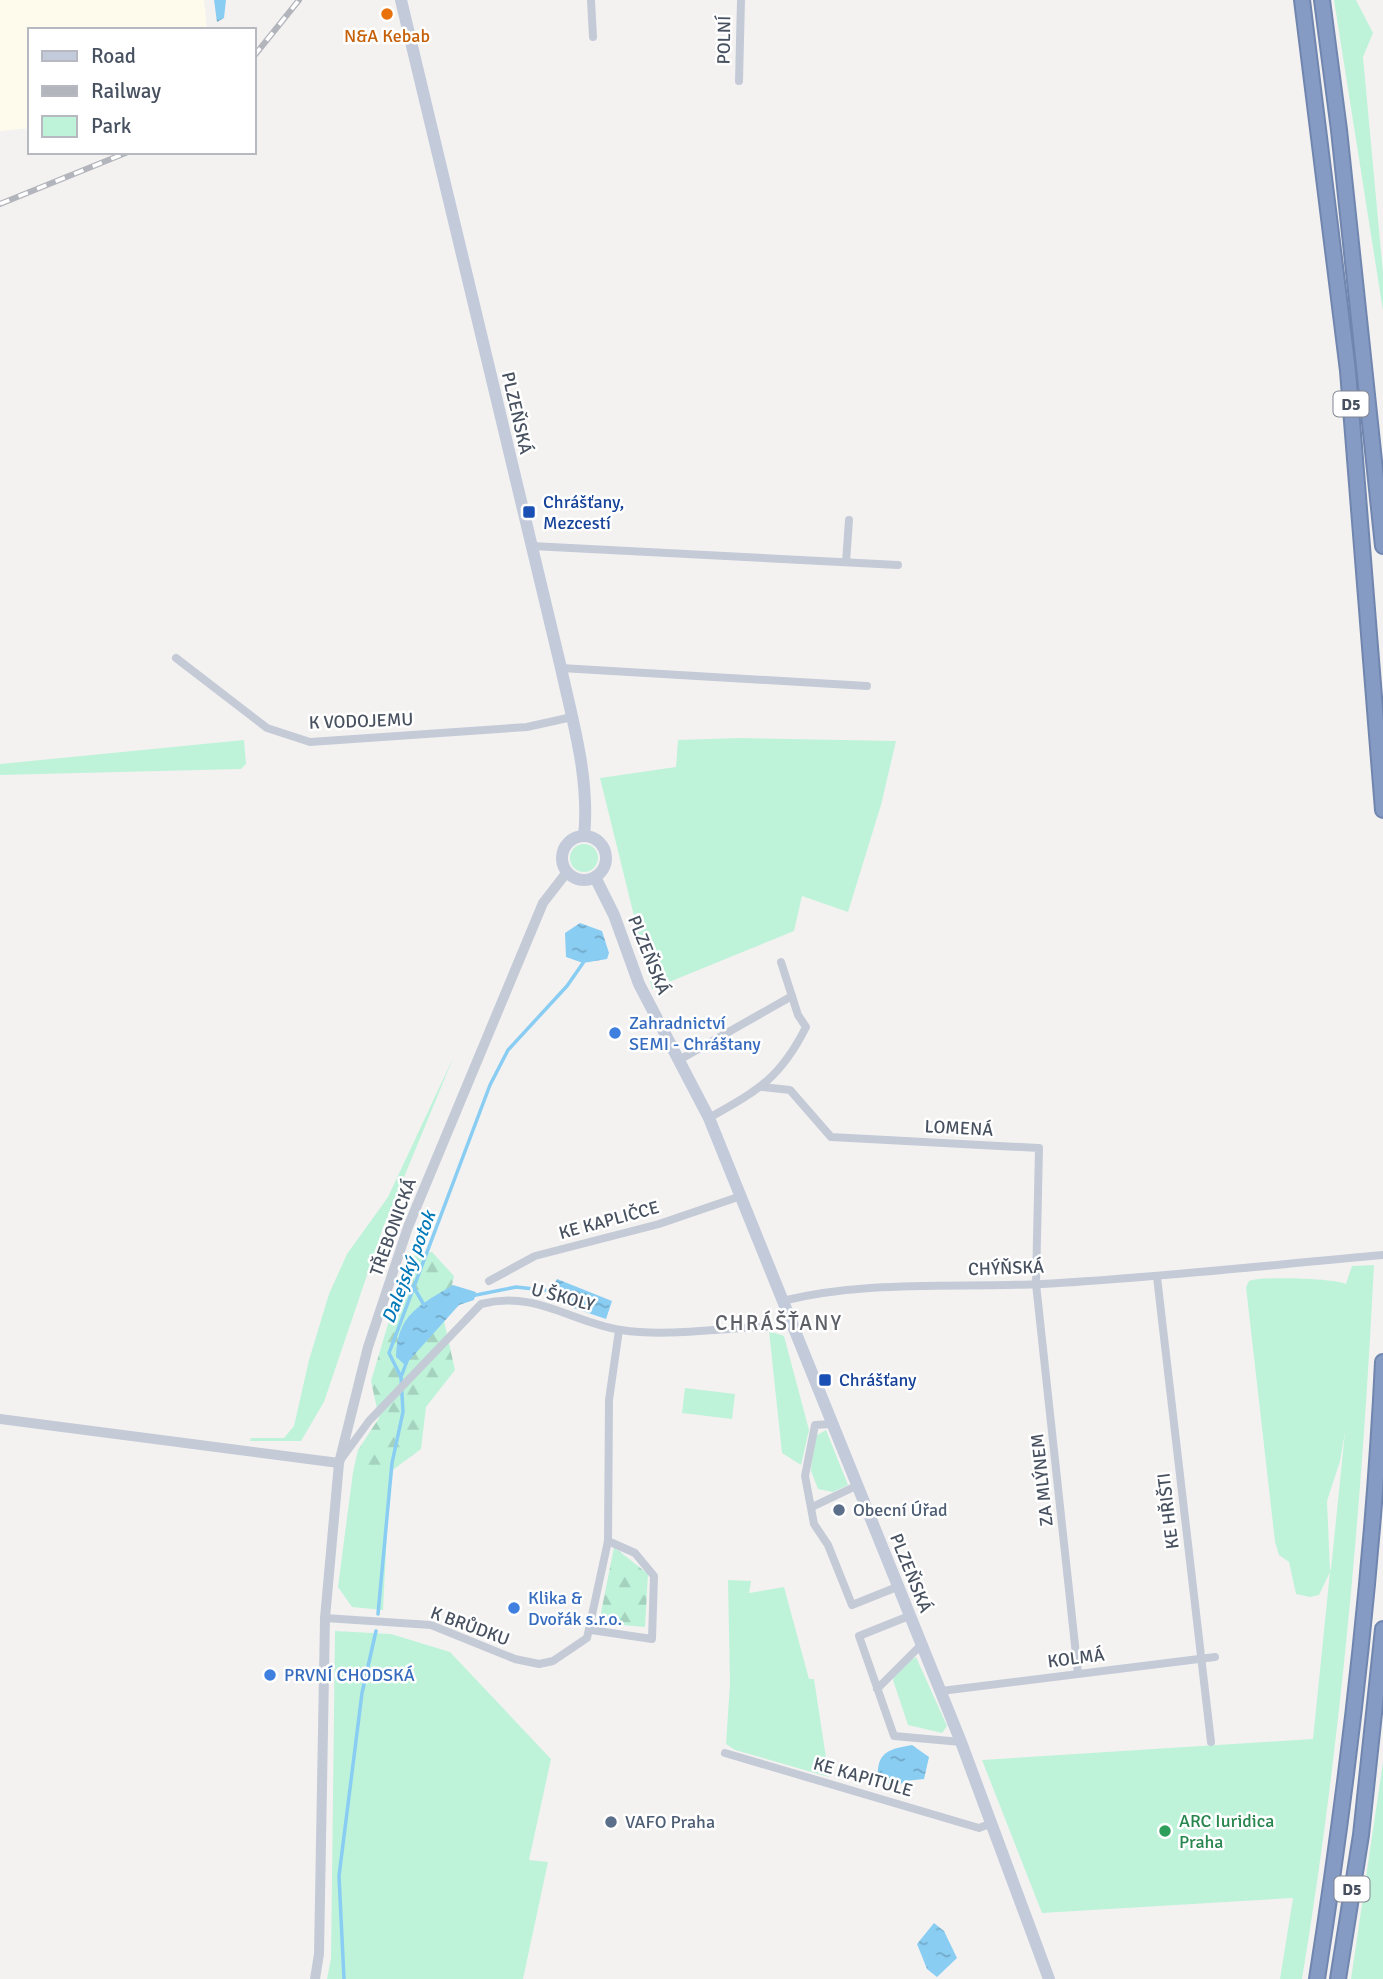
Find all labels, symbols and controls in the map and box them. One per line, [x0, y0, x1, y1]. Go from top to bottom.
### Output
marker: N&A Kebab [379, 6, 395, 22]
street label: POLNÍ [713, 15, 735, 65]
place label: N&A Kebab [344, 25, 430, 47]
legend [28, 28, 256, 154]
text: Road [91, 43, 136, 69]
text: Railway [91, 78, 161, 104]
text: Park [91, 113, 132, 139]
street label: PLZEŇSKÁ [497, 370, 537, 456]
road number: D5 [1334, 392, 1368, 416]
place label: Chrášťany, Mezcestí [543, 491, 624, 534]
marker: Chrášťany, Mezcestí [521, 504, 537, 520]
street label: K VODOJEMU [308, 708, 414, 734]
street label: PLZEŇSKÁ [623, 912, 675, 998]
place label: Zahradnictví SEMI - Chráštany [629, 1012, 761, 1055]
marker: Zahradnictví SEMI - Chráštany [607, 1025, 623, 1041]
street label: LOMENÁ [924, 1115, 994, 1141]
street label: TŘEBONICKÁ [365, 1175, 421, 1279]
street label: KE KAPLIČCE [556, 1196, 662, 1244]
water label: Dalejský potok [376, 1206, 442, 1327]
street label: CHÝŇSKÁ [968, 1256, 1044, 1280]
street label: U ŠKOLY [529, 1278, 597, 1316]
district label: CHRÁŠŤANY [715, 1310, 843, 1336]
place label: Chrášťany [839, 1369, 917, 1391]
marker: Chrášťany [817, 1372, 833, 1388]
street label: ZA MLÝNEM [1026, 1432, 1058, 1528]
street label: KE HŘIŠTI [1152, 1472, 1184, 1550]
place label: Obecní Úřad [853, 1499, 948, 1521]
marker: Obecní Úřad [831, 1502, 847, 1518]
street label: PLZEŇSKÁ [885, 1530, 937, 1616]
place label: Klika & Dvořák s.r.o. [528, 1587, 622, 1630]
marker: Klika & Dvořák s.r.o. [506, 1600, 522, 1616]
street label: K BRŮDKU [427, 1602, 513, 1650]
street label: KOLMÁ [1046, 1644, 1106, 1672]
place label: PRVNÍ CHODSKÁ [284, 1664, 415, 1686]
marker: PRVNÍ CHODSKÁ [262, 1667, 278, 1683]
street label: KE KAPITULE [811, 1752, 915, 1802]
place label: ARC Iuridica Praha [1179, 1810, 1274, 1853]
place label: VAFO Praha [625, 1811, 715, 1833]
marker: VAFO Praha [603, 1814, 619, 1830]
marker: ARC Iuridica Praha [1157, 1823, 1173, 1839]
road number: D5 [1334, 1876, 1370, 1901]

